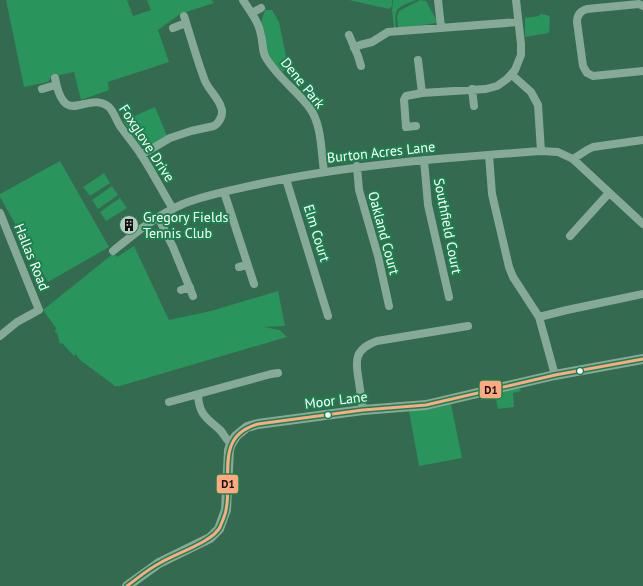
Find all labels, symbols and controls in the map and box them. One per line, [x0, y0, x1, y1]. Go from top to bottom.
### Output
street label: Dene Park [277, 54, 329, 112]
street label: Foxglove Drive [115, 101, 179, 185]
street label: Burton Acres Lane [326, 137, 436, 167]
street label: Southfield Court [430, 176, 466, 276]
street label: Oakland Court [364, 189, 404, 277]
street label: Elm Court [300, 202, 334, 264]
place label: Gregory Fields Tennis Club [143, 208, 229, 242]
building icon: Gregory Fields Tennis Club [118, 214, 140, 236]
street label: Hallas Road [10, 221, 54, 293]
unlabelled marker [575, 366, 585, 376]
line badge: D1 [479, 380, 502, 399]
text: D1 [484, 383, 498, 397]
street label: Moor Lane [304, 387, 368, 413]
unlabelled marker [323, 410, 333, 420]
line badge: D1 [216, 474, 239, 494]
text: D1 [221, 477, 235, 491]

